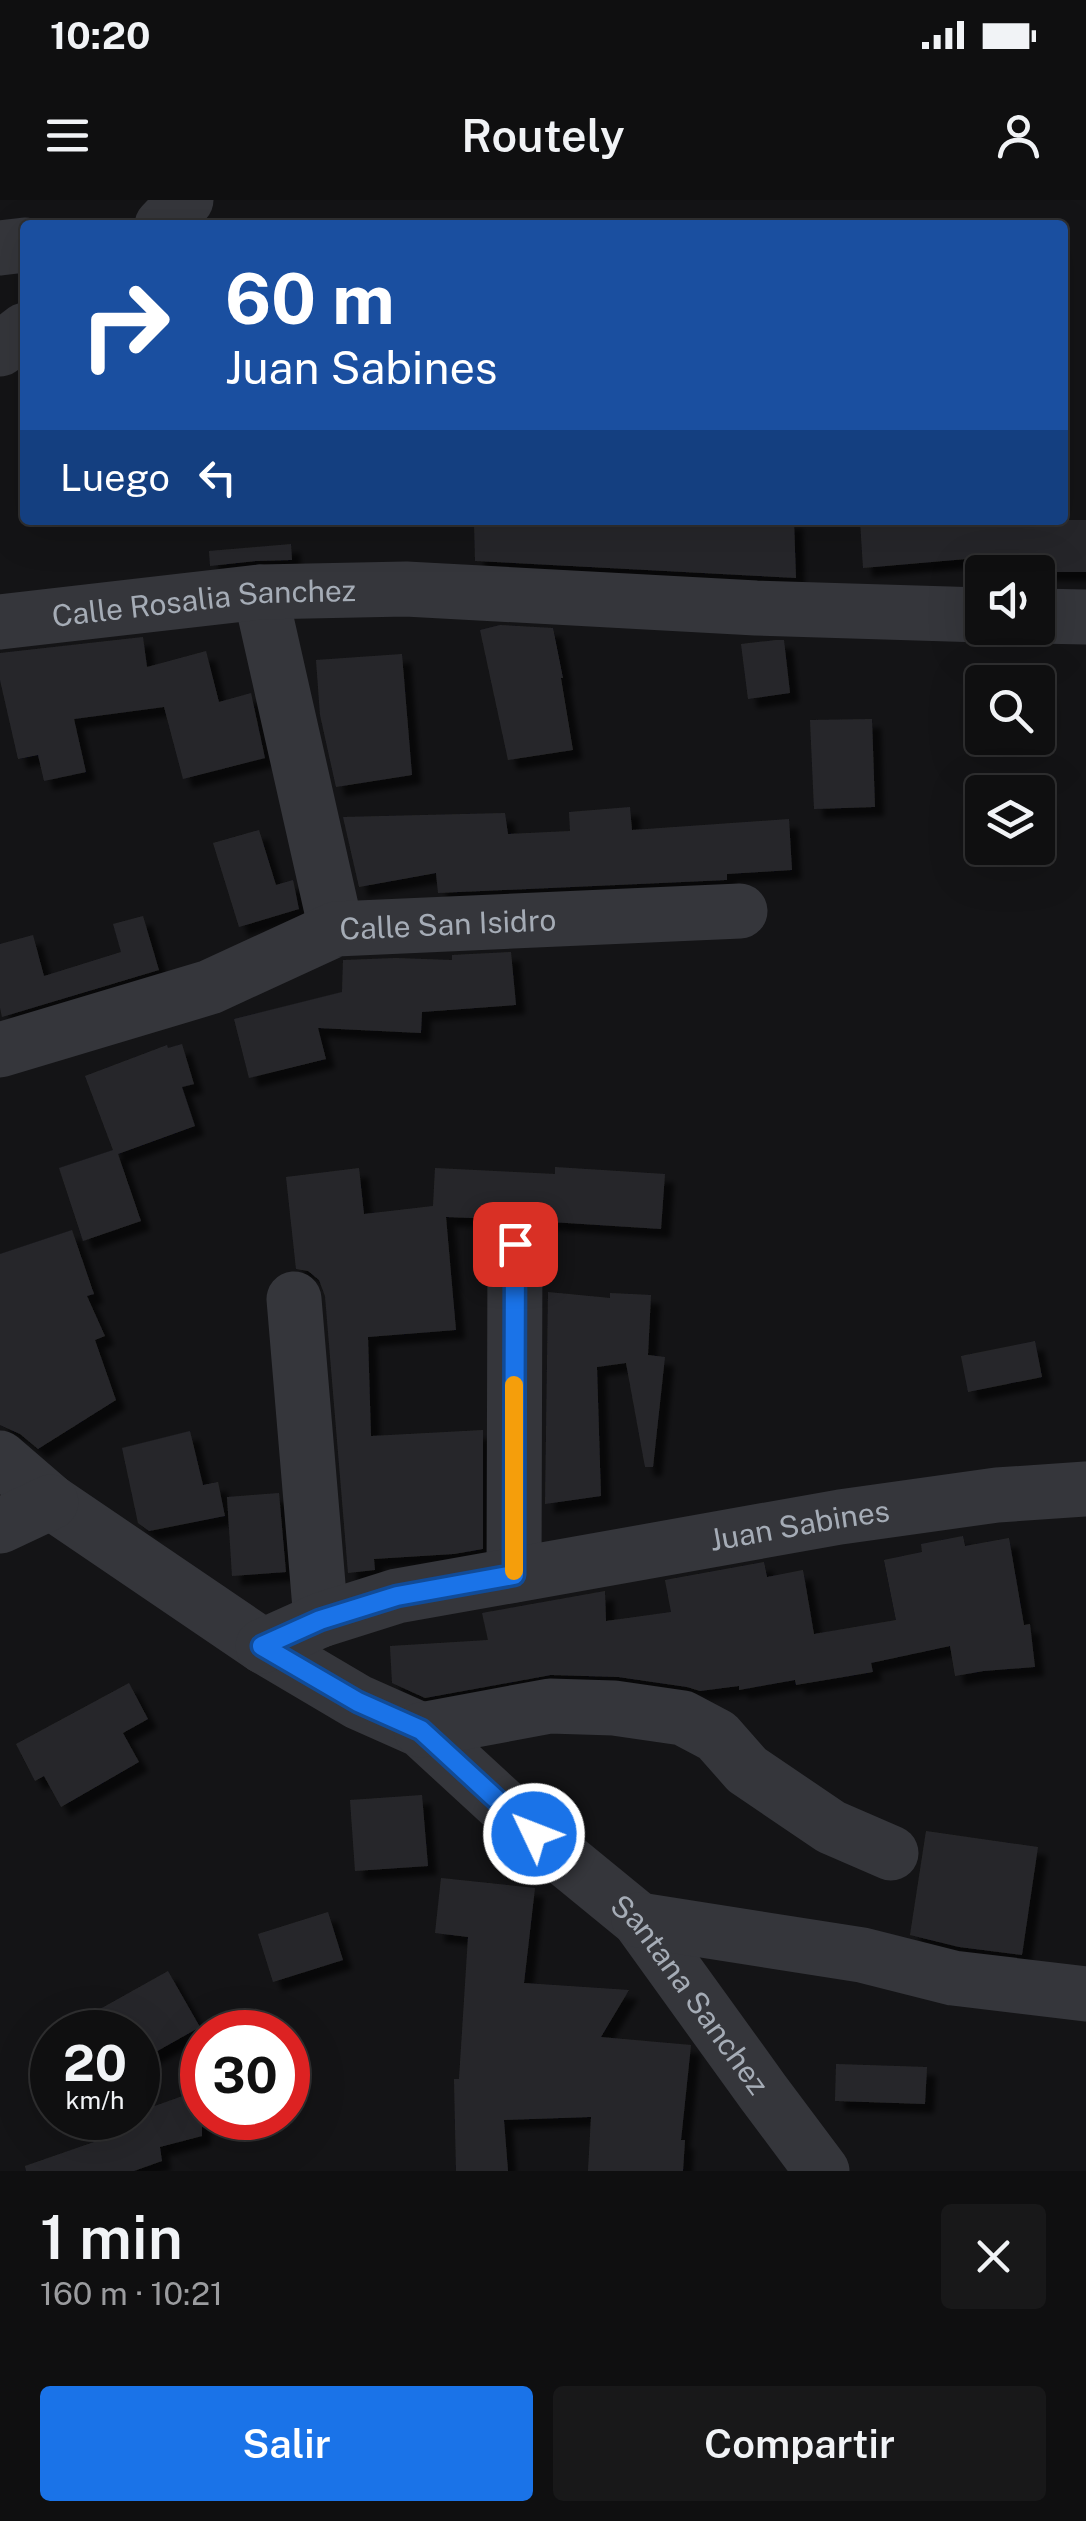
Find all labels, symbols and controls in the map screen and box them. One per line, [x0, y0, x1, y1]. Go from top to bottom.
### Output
text: 10:20 [50, 13, 150, 58]
icon: menu [40, 108, 95, 163]
icon: person [991, 108, 1046, 163]
text: Routely [461, 109, 625, 162]
text: 60 m [225, 257, 395, 340]
icon: right [60, 260, 190, 390]
text: Juan Sabines [225, 341, 498, 394]
icon: left [190, 450, 245, 505]
text: Luego [60, 455, 170, 500]
map controls [965, 555, 1055, 865]
button: sound [965, 555, 1055, 645]
street label: Calle Rosalia Sanchez [50, 572, 356, 634]
button: search [965, 665, 1055, 755]
button: layers [965, 775, 1055, 865]
street label: Calle San Isidro [339, 901, 557, 947]
pin [473, 1202, 558, 1287]
icon: arrive [488, 1217, 543, 1272]
street label: Juan Sabines [707, 1492, 892, 1558]
position arrow [482, 1782, 586, 1886]
street label: Santana Sanchez [604, 1887, 777, 2101]
speed limit sign: 30 [180, 2010, 310, 2140]
text: 20 [63, 2033, 127, 2092]
text: km/h [66, 2085, 124, 2115]
text: 1 min [40, 2202, 183, 2273]
button: close [941, 2204, 1046, 2309]
text: 160 m · 10:21 [40, 2275, 223, 2312]
button: Salir [40, 2386, 533, 2501]
button: Compartir [553, 2386, 1046, 2501]

